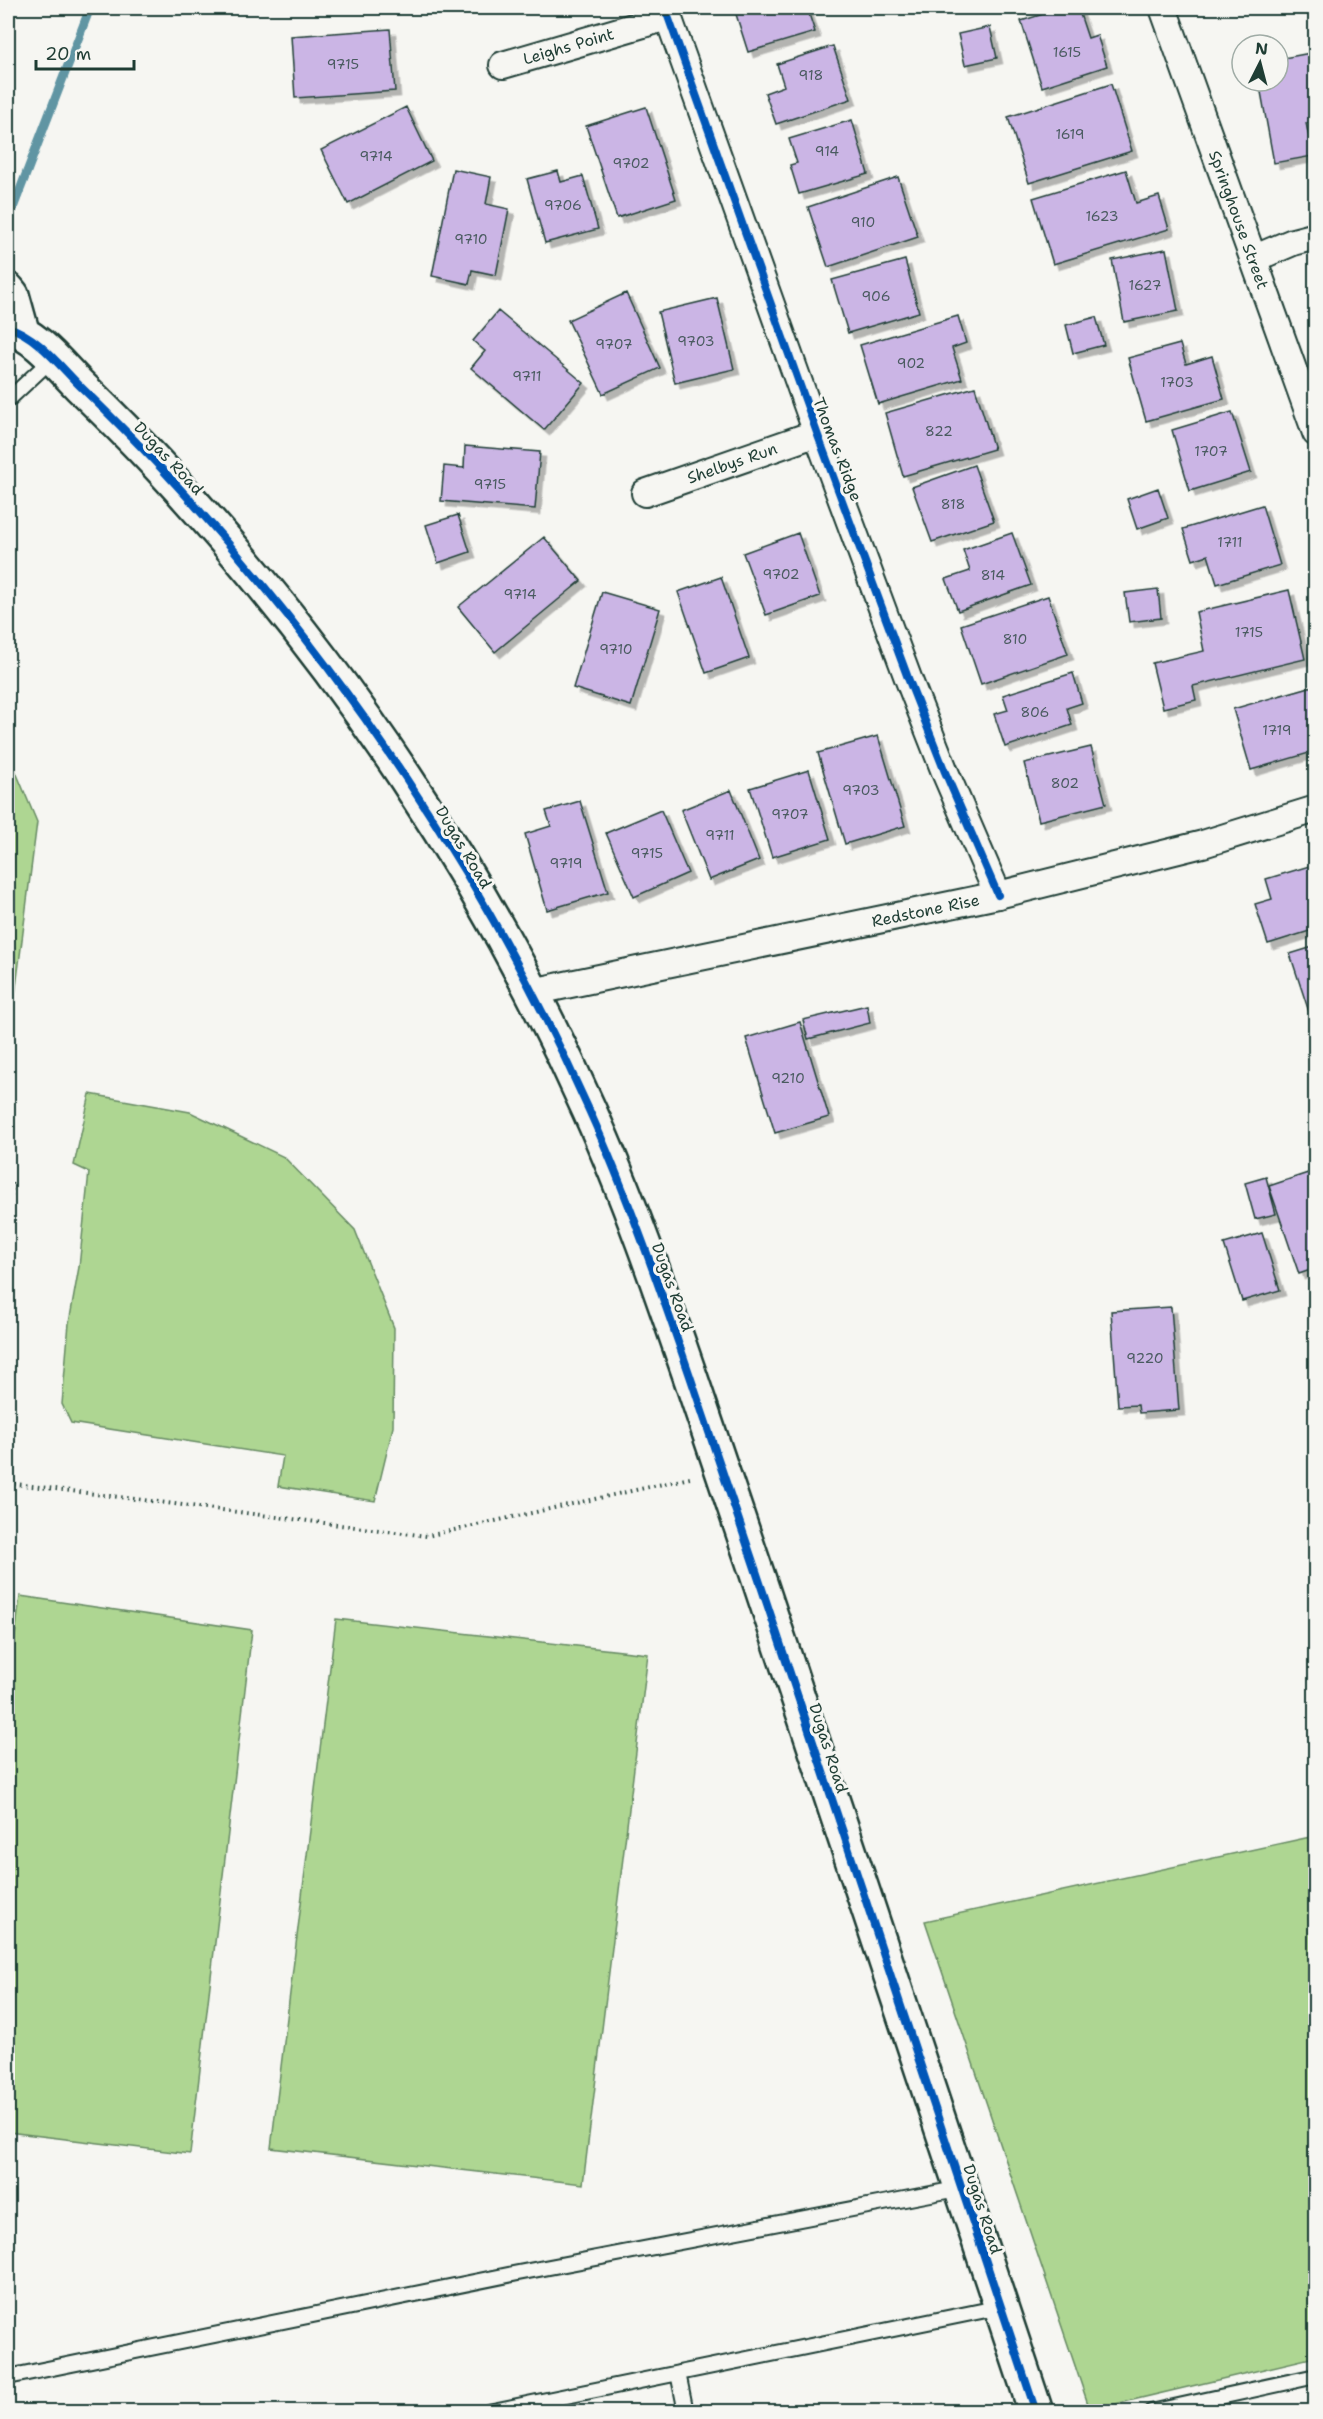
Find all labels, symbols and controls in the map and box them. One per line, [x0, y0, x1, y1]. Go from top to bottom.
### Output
street label: Leighs Point [520, 23, 616, 70]
scale bar [36, 33, 134, 71]
north arrow [1230, 33, 1290, 93]
text: N [1254, 37, 1269, 60]
text: 20 m [45, 42, 91, 66]
house number: 1615 [1053, 43, 1081, 61]
house number: 9715 [327, 55, 359, 73]
house number: 918 [799, 66, 823, 84]
house number: 1619 [1055, 125, 1085, 143]
house number: 914 [815, 142, 839, 160]
house number: 9714 [359, 147, 393, 165]
street label: Springhouse Street [1204, 148, 1273, 292]
house number: 9702 [612, 154, 650, 172]
house number: 9706 [544, 196, 582, 214]
house number: 1623 [1085, 207, 1119, 225]
house number: 910 [851, 213, 875, 231]
house number: 9710 [454, 230, 488, 248]
house number: 1627 [1129, 276, 1161, 294]
house number: 906 [862, 287, 890, 305]
house number: 9703 [677, 332, 715, 350]
house number: 9707 [595, 335, 633, 353]
house number: 902 [897, 354, 925, 372]
house number: 9711 [512, 367, 542, 385]
house number: 1703 [1160, 373, 1194, 391]
street label: Thomas Ridge [808, 394, 867, 504]
street label: Dugas Road [129, 417, 208, 500]
house number: 822 [925, 422, 953, 440]
street label: Shelbys Run [684, 438, 780, 489]
house number: 1707 [1194, 442, 1228, 460]
house number: 9715 [474, 475, 506, 493]
house number: 818 [941, 495, 965, 513]
house number: 1711 [1217, 533, 1243, 551]
house number: 9702 [762, 565, 800, 583]
house number: 814 [981, 566, 1005, 584]
house number: 9714 [503, 585, 537, 603]
house number: 1715 [1235, 623, 1263, 641]
house number: 810 [1003, 630, 1027, 648]
house number: 9710 [599, 640, 633, 658]
house number: 806 [1021, 703, 1049, 721]
house number: 1719 [1262, 721, 1292, 739]
house number: 802 [1051, 774, 1079, 792]
house number: 9703 [842, 781, 880, 799]
street label: Dugas Road [431, 802, 497, 893]
house number: 9707 [771, 805, 809, 823]
house number: 9711 [705, 826, 735, 844]
house number: 9715 [631, 844, 663, 862]
house number: 9719 [549, 854, 583, 872]
street label: Redstone Rise [870, 889, 981, 932]
house number: 9210 [771, 1069, 805, 1087]
street label: Dugas Road [647, 1240, 698, 1334]
house number: 9220 [1126, 1349, 1164, 1367]
street label: Dugas Road [804, 1701, 853, 1796]
street label: Dugas Road [958, 2162, 1007, 2257]

